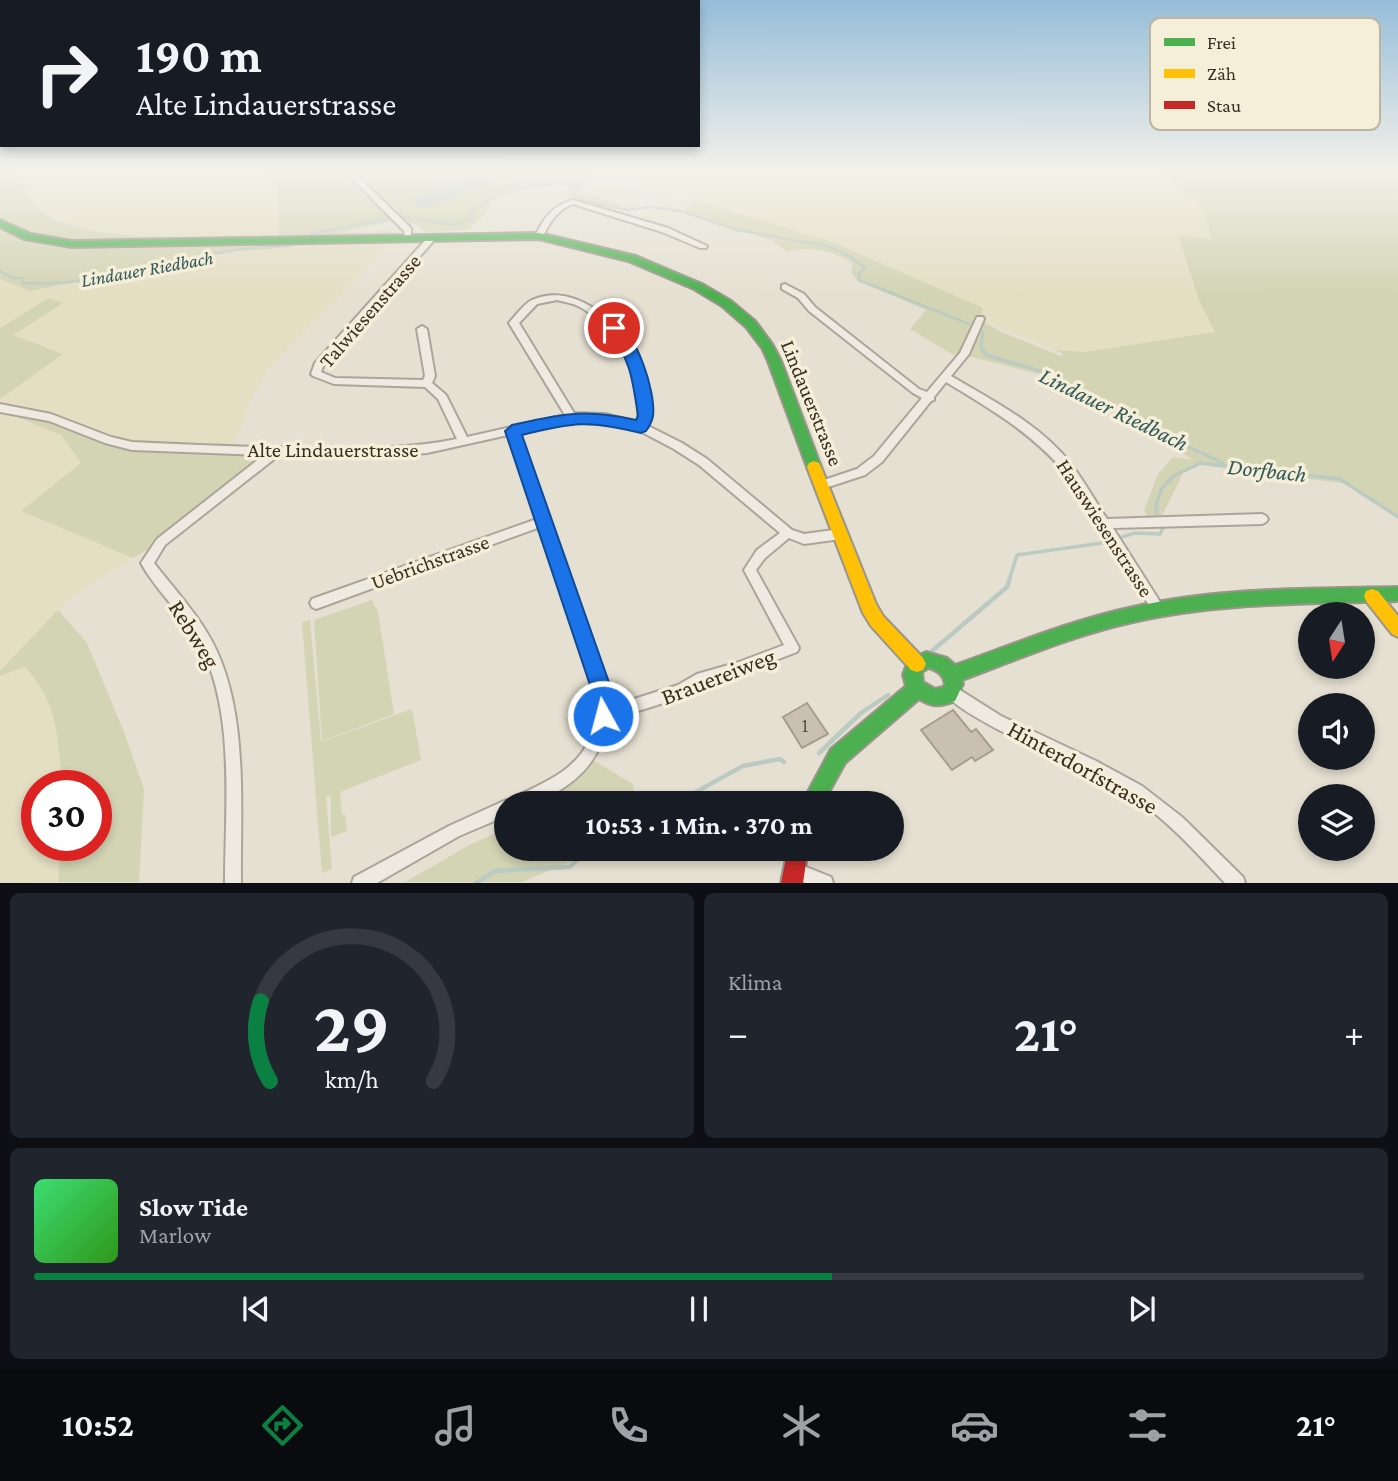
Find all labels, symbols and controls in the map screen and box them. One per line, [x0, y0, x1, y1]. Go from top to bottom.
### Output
legend [1150, 18, 1380, 130]
icon: right [21, 28, 112, 119]
text: 190 m [136, 28, 262, 83]
text: Frei [1207, 32, 1236, 53]
text: Zäh [1207, 63, 1236, 84]
text: Alte Lindauerstrasse [136, 86, 396, 122]
text: Stau [1207, 95, 1241, 116]
water label: Lindauer Riedbach [79, 247, 215, 291]
street label: Talwiesenstrasse [314, 249, 426, 373]
pin [584, 298, 644, 358]
icon: arrive [595, 309, 633, 347]
street label: Lindauerstrasse [776, 337, 848, 469]
water label: Lindauer Riedbach [1035, 362, 1193, 456]
street label: Alte Lindauerstrasse [248, 438, 418, 462]
water label: Dorfbach [1226, 453, 1308, 487]
street label: Hauswiesenstrasse [1052, 455, 1158, 601]
street label: Uebrichstrasse [368, 530, 492, 594]
street label: Rebweg [164, 595, 227, 673]
north arrow [1298, 602, 1376, 679]
map controls [1298, 602, 1375, 861]
street label: Brauereiweg [657, 642, 779, 710]
position arrow [566, 679, 640, 753]
button: sound [1298, 693, 1375, 770]
house number: 1 [802, 713, 809, 737]
street label: Hinterdorfstrasse [1003, 715, 1163, 819]
speed limit sign: 30 [21, 770, 112, 861]
button: layers [1298, 784, 1375, 861]
text: 10:53 · 1 Min. · 370 m [585, 811, 813, 840]
text: Klima [728, 969, 782, 995]
text: 29 [314, 987, 390, 1068]
text: 21° [1014, 1004, 1078, 1062]
text: − [728, 1012, 748, 1054]
text: + [1344, 1012, 1364, 1054]
text: km/h [325, 1066, 379, 1093]
text: Slow Tide [139, 1193, 248, 1222]
text: Marlow [139, 1222, 211, 1248]
icon: previous [237, 1290, 275, 1328]
icon: pause [680, 1290, 718, 1328]
icon: next [1123, 1290, 1161, 1328]
icon: directions [258, 1401, 307, 1450]
icon: music [431, 1401, 480, 1450]
icon: phone [604, 1401, 653, 1450]
icon: climate [777, 1401, 826, 1450]
icon: car [950, 1401, 999, 1450]
icon: filters [1123, 1401, 1172, 1450]
text: 10:52 [62, 1407, 134, 1443]
text: 21° [1296, 1407, 1336, 1443]

